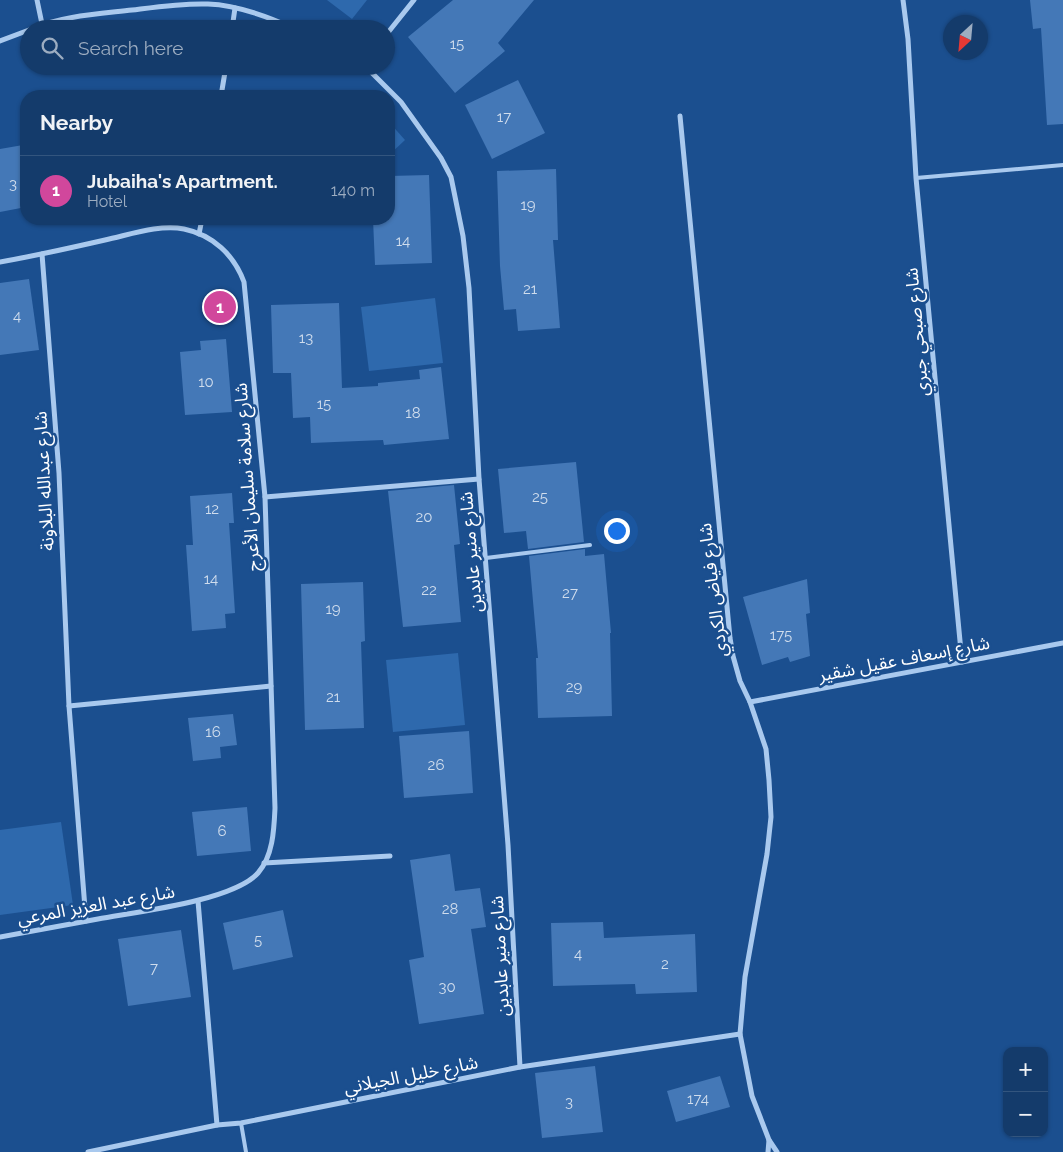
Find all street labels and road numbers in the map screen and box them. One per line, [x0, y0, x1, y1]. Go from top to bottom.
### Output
street label: شارع صبحي جبري [900, 267, 937, 397]
street label: شارع سلامة سليمان الأعرج [229, 382, 268, 572]
street label: شارع عبدالله البلاونة [29, 410, 62, 551]
street label: شارع منير عابدين [455, 491, 490, 613]
street label: شارع فياض الكردي [694, 521, 735, 658]
street label: شارع إسعاف عقيل شقير [815, 632, 992, 690]
street label: شارع عبد العزيز المرعي [16, 880, 177, 933]
street label: شارع منير عابدين [486, 895, 517, 1017]
street label: شارع خليل الجيلاني [342, 1051, 480, 1102]

